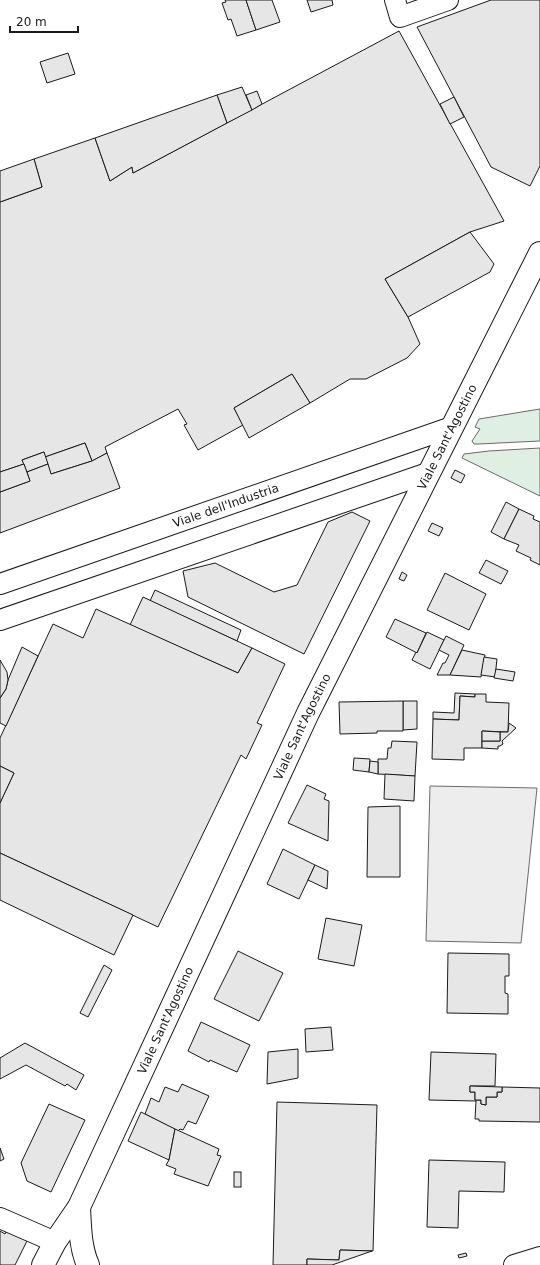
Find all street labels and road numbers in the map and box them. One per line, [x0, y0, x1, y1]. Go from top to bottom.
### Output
street label: Viale Sant'Agostino [415, 382, 480, 492]
street label: Viale dell'Industria [171, 481, 281, 530]
street label: Viale Sant'Agostino [271, 671, 334, 782]
street label: Viale Sant'Agostino [135, 965, 196, 1076]

